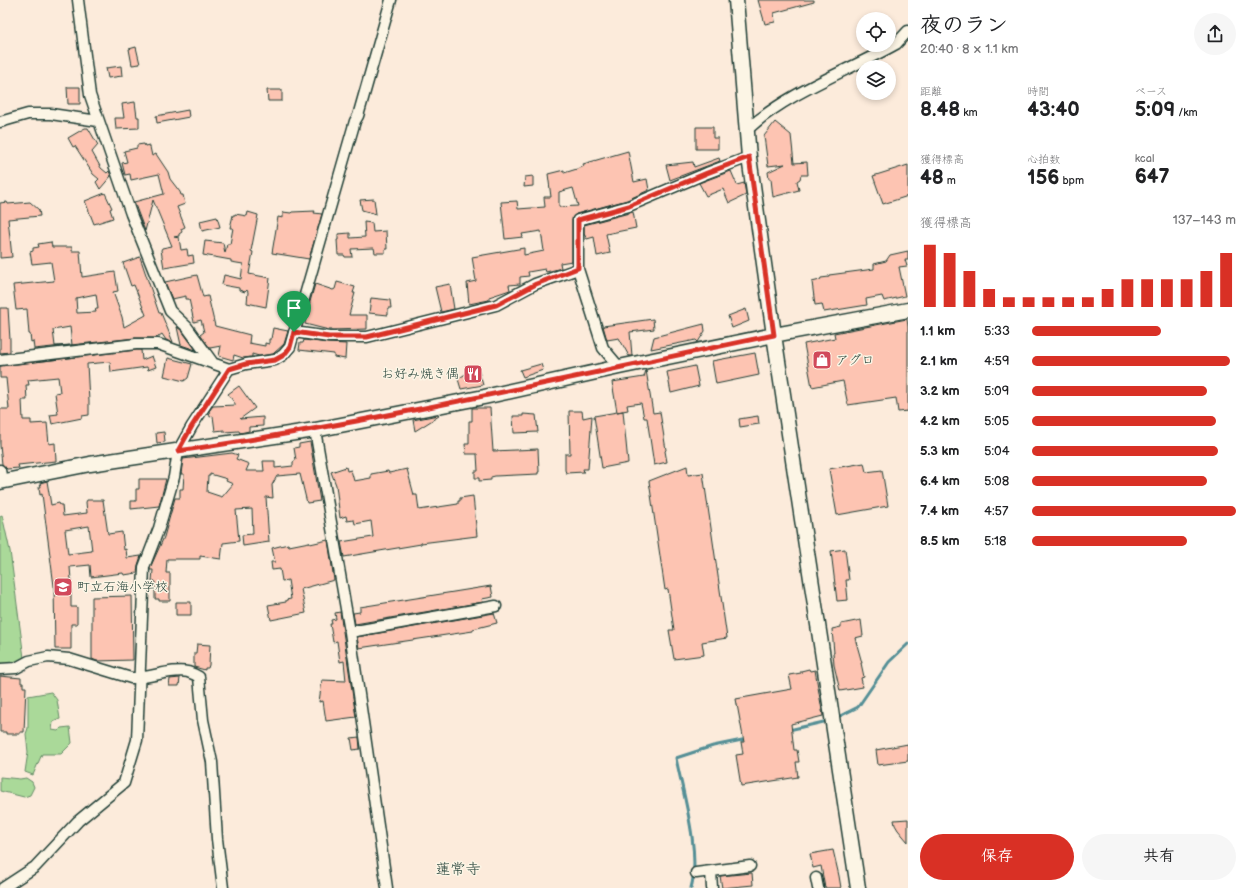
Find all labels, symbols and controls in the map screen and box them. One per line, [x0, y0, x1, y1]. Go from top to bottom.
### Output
map controls [856, 12, 896, 100]
button: locate [856, 12, 896, 52]
text: 夜のラン [920, 12, 1008, 39]
button: share [1194, 13, 1236, 55]
text: 20:40 · 8 × 1.1 km [920, 41, 1018, 57]
button: layers [856, 60, 896, 100]
text: 距離 [920, 85, 942, 98]
text: 時間 [1027, 85, 1049, 98]
text: ペース [1135, 85, 1167, 98]
text: 8.48 [920, 98, 960, 122]
text: 43:40 [1027, 98, 1080, 122]
text: 5:09 [1135, 98, 1175, 122]
text: km [960, 106, 978, 119]
text: /km [1175, 106, 1198, 119]
text: kcal [1135, 152, 1154, 165]
text: 獲得標高 [920, 153, 964, 166]
text: 心拍数 [1027, 153, 1060, 166]
text: 647 [1135, 165, 1170, 189]
text: 48 [920, 166, 944, 190]
text: 156 [1027, 166, 1059, 190]
text: m [944, 174, 956, 187]
text: bpm [1059, 174, 1084, 187]
text: 137–143 m [1173, 212, 1236, 228]
text: 獲得標高 [920, 215, 972, 231]
pin [277, 291, 311, 332]
icon: arrive [283, 297, 305, 319]
text: 1.1 km [920, 323, 955, 339]
text: 5:33 [984, 323, 1010, 339]
shop icon: アグロ [811, 349, 833, 371]
place label: アグロ [836, 352, 874, 368]
text: 2.1 km [920, 353, 958, 369]
text: 4:59 [984, 353, 1010, 369]
restaurant icon: お好み焼き偶 [462, 363, 484, 385]
place label: お好み焼き偶 [381, 366, 459, 382]
text: 3.2 km [920, 383, 960, 399]
text: 5:09 [984, 383, 1009, 399]
text: 4.2 km [920, 413, 960, 429]
text: 5:05 [984, 413, 1009, 429]
text: 5.3 km [920, 443, 959, 459]
text: 5:04 [984, 443, 1010, 459]
text: 6.4 km [920, 473, 960, 489]
text: 5:08 [984, 473, 1009, 489]
text: 7.4 km [920, 503, 959, 519]
text: 4:57 [984, 503, 1008, 519]
text: 8.5 km [920, 533, 960, 549]
text: 5:18 [984, 533, 1007, 549]
school or university icon: 町立石海小学校 [52, 576, 74, 598]
place label: 町立石海小学校 [77, 579, 168, 595]
button: 保存 [920, 834, 1074, 880]
button: 共有 [1082, 834, 1236, 880]
district label: 蓮常寺 [435, 860, 481, 879]

